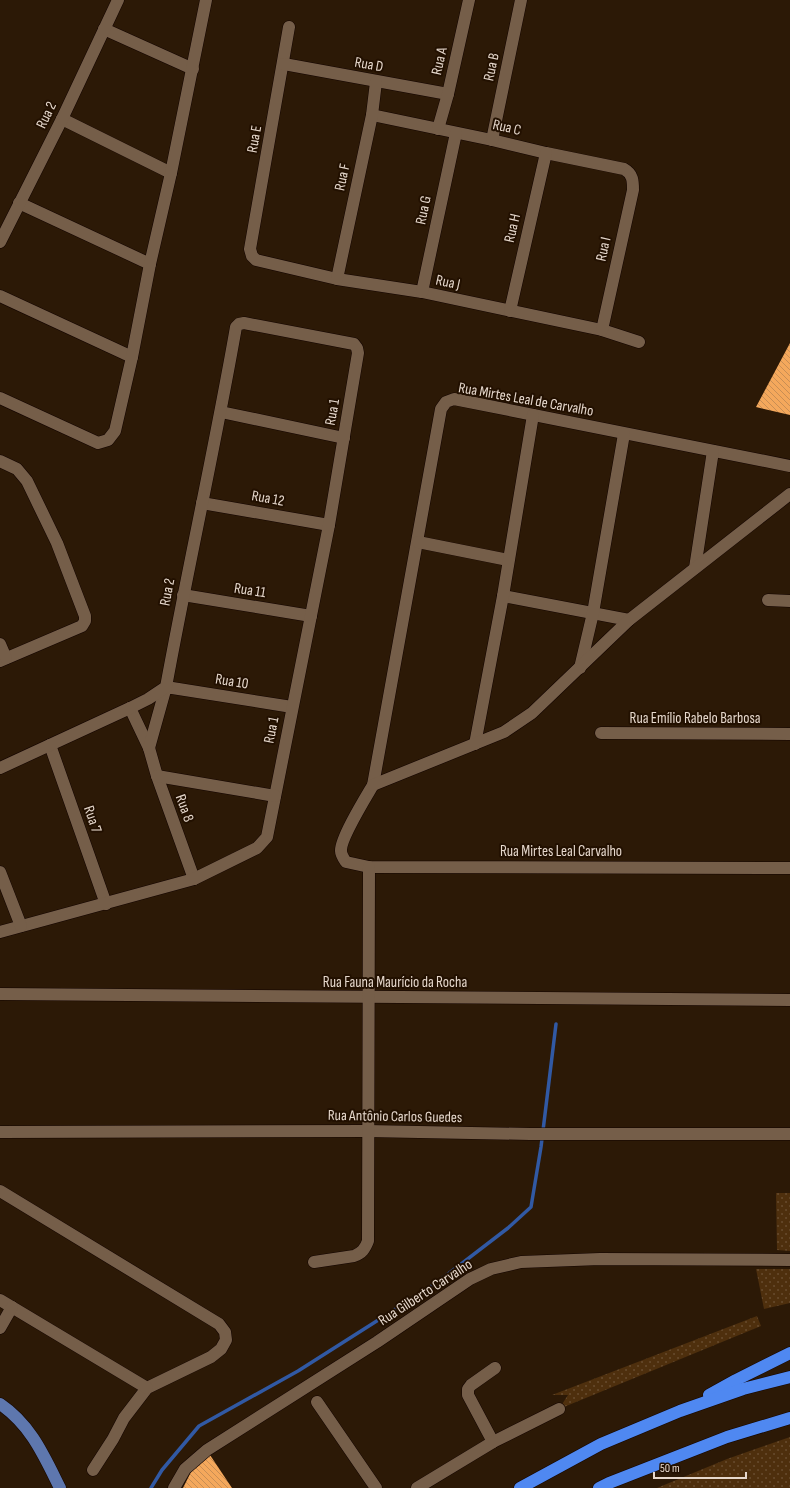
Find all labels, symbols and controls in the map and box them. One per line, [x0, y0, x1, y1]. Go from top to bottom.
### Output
street label: Rua A [427, 45, 452, 77]
street label: Rua B [479, 51, 504, 83]
street label: Rua D [353, 53, 385, 76]
street label: Rua 2 [32, 99, 61, 132]
street label: Rua C [491, 115, 523, 140]
street label: Rua E [243, 124, 266, 154]
street label: Rua F [330, 162, 355, 192]
street label: Rua G [411, 194, 436, 226]
street label: Rua H [500, 212, 525, 244]
street label: Rua I [591, 235, 615, 263]
street label: Rua J [434, 271, 462, 294]
street label: Rua Mirtes Leal de Carvalho [457, 378, 595, 421]
street label: Rua 1 [321, 397, 344, 427]
street label: Rua 12 [250, 486, 286, 511]
street label: Rua 2 [156, 577, 179, 607]
street label: Rua 11 [233, 579, 268, 602]
street label: Rua 10 [214, 670, 250, 693]
street label: Rua Emílio Rabelo Barbosa [630, 709, 761, 728]
street label: Rua 1 [260, 714, 283, 745]
street label: Rua 8 [171, 792, 198, 825]
street label: Rua 7 [79, 803, 106, 835]
street label: Rua Mirtes Leal Carvalho [500, 842, 622, 861]
street label: Rua Fauna Maurício da Rocha [323, 973, 467, 992]
street label: Rua Antônio Carlos Guedes [328, 1106, 462, 1127]
street label: Rua Gilberto Carvalho [375, 1255, 476, 1330]
scale bar [654, 1454, 746, 1480]
text: 50 m [660, 1461, 680, 1476]

